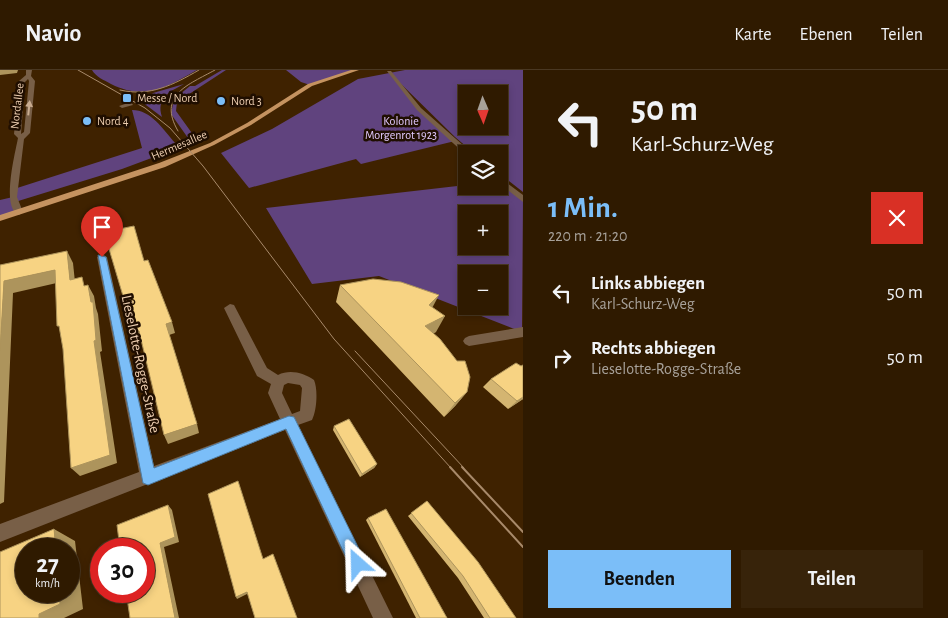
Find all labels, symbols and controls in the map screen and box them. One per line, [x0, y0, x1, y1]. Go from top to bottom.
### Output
text: Navio [25, 22, 81, 46]
text: Karte [734, 26, 772, 44]
text: Ebenen [800, 26, 853, 44]
text: Teilen [881, 26, 923, 44]
street label: Nordallee [8, 82, 26, 130]
north arrow [458, 85, 508, 135]
map controls [458, 85, 508, 315]
icon: left [548, 90, 613, 155]
marker: Messe / Nord [121, 92, 133, 104]
place label: Messe / Nord [137, 92, 197, 104]
text: 50 m [631, 92, 698, 127]
marker: Nord 3 [215, 95, 227, 107]
place label: Nord 3 [231, 95, 262, 107]
one-way arrow [25, 99, 33, 115]
marker: Nord 4 [81, 115, 93, 127]
place label: Nord 4 [97, 115, 129, 127]
park label: Kolonie Morgenrot 1923 [365, 115, 437, 141]
street label: Hermesallee [149, 128, 209, 162]
text: Karl-Schurz-Weg [631, 133, 773, 155]
button: layers [458, 145, 508, 195]
button: close [871, 192, 923, 244]
text: 1 Min. [548, 193, 618, 223]
button: + [458, 205, 508, 255]
pin [81, 206, 123, 257]
icon: arrive [88, 213, 116, 241]
text: 220 m · 21:20 [548, 228, 628, 244]
button: − [458, 265, 508, 315]
text: Links abbiegen [591, 274, 705, 293]
icon: left [548, 279, 576, 307]
text: 50 m [887, 283, 923, 302]
street label: Lieselotte-Rogge-Straße [119, 294, 162, 435]
text: Karl-Schurz-Weg [591, 296, 695, 312]
text: Rechts abbiegen [591, 339, 716, 358]
icon: right [548, 344, 576, 372]
text: 50 m [887, 348, 923, 367]
text: Lieselotte-Rogge-Straße [591, 361, 741, 377]
position arrow [331, 537, 383, 589]
speed limit sign: 30 [90, 538, 155, 603]
button: Beenden [548, 550, 731, 608]
button: Teilen [741, 550, 923, 608]
text: 27 [36, 552, 59, 577]
text: km/h [35, 577, 60, 589]

